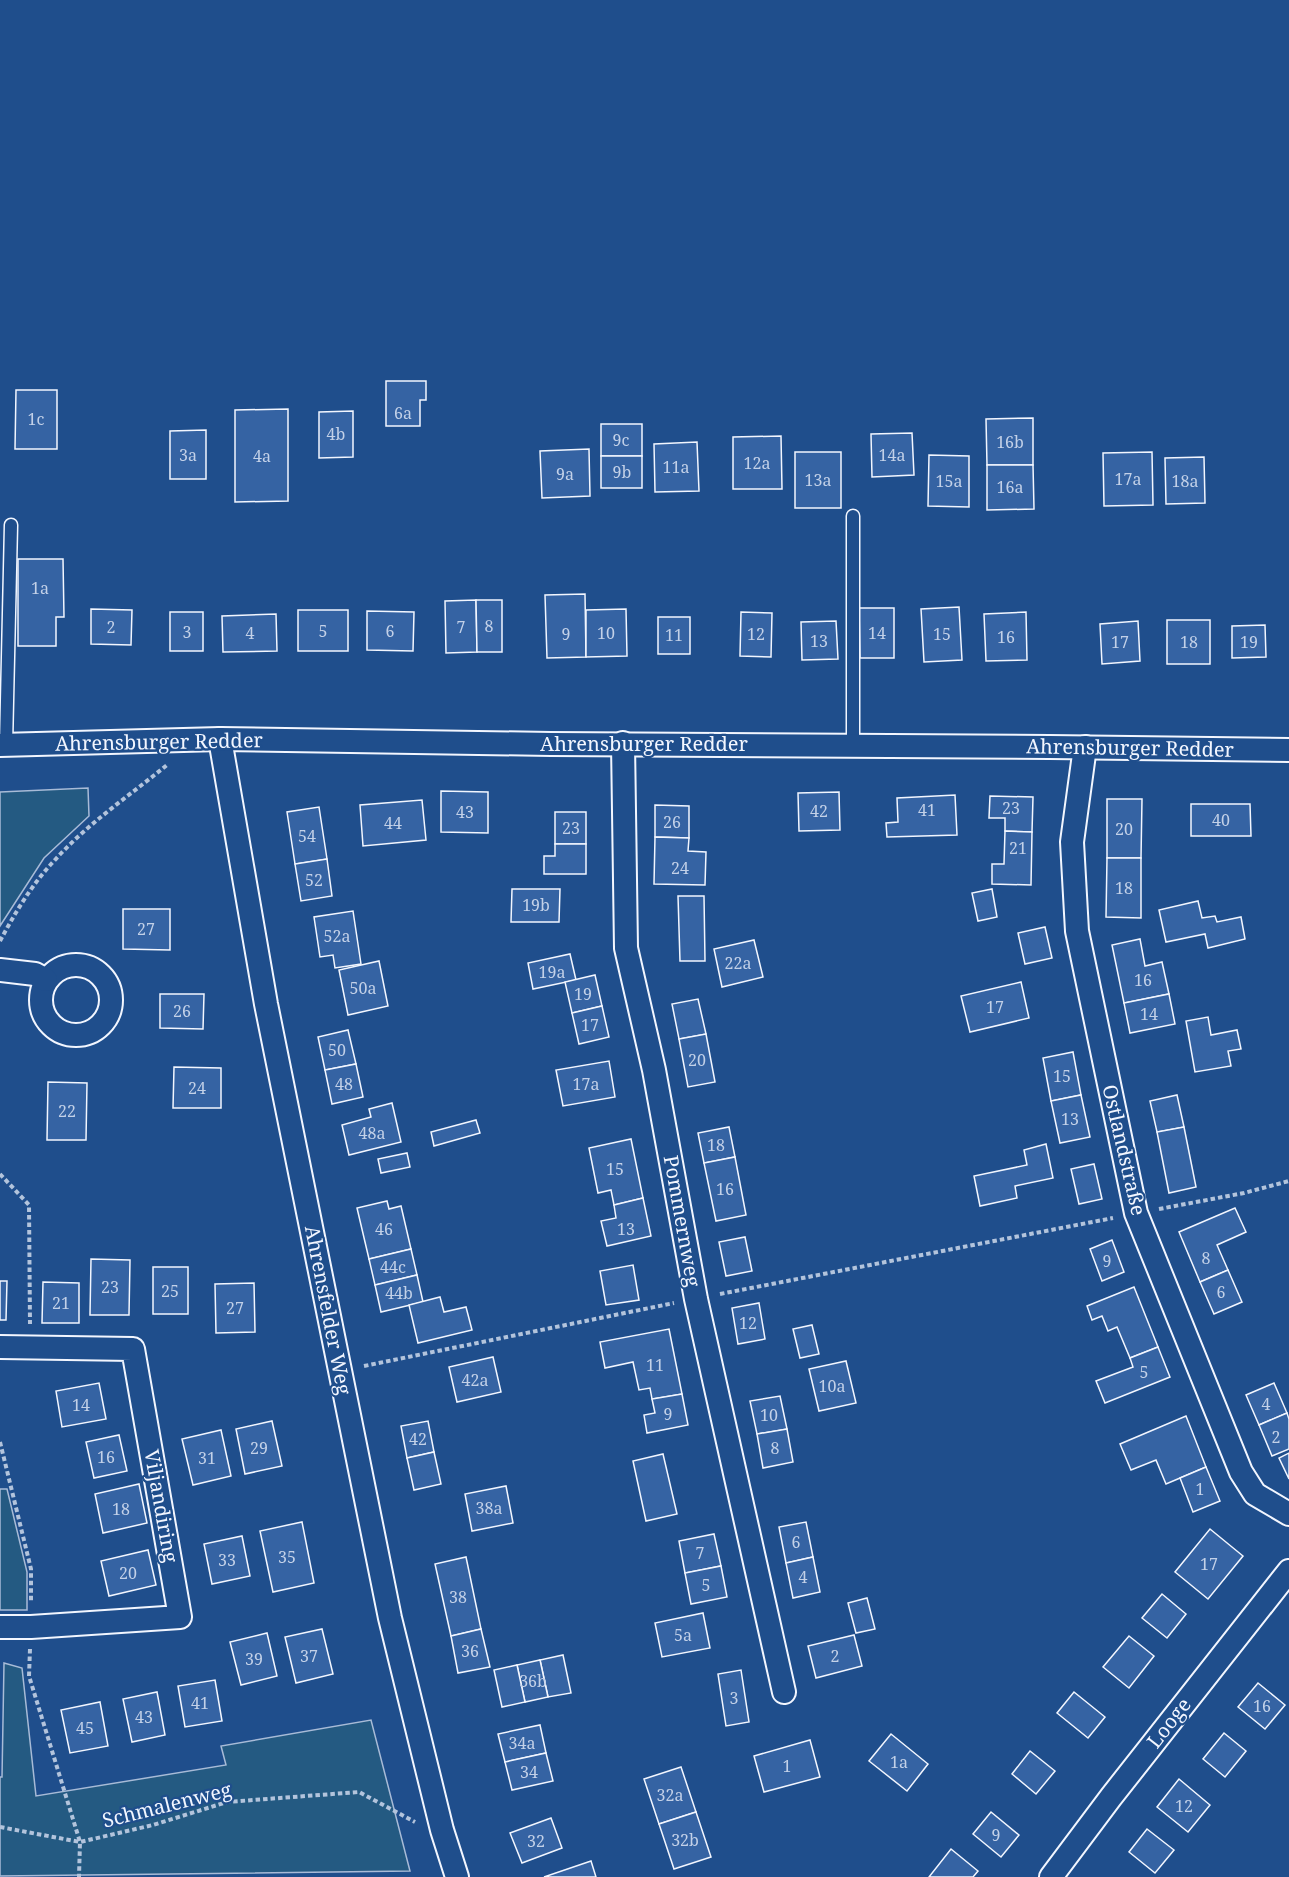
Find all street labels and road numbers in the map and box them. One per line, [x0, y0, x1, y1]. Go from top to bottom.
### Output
street label: Ahrensburger Redder [55, 726, 264, 757]
street label: Ahrensburger Redder [540, 730, 748, 757]
street label: Ahrensburger Redder [1026, 732, 1235, 763]
street label: Ostlandstraße [1096, 1082, 1153, 1218]
street label: Pommernweg [658, 1153, 707, 1289]
street label: Ahrensfelder Weg [299, 1223, 358, 1397]
street label: Viljandiring [138, 1447, 185, 1565]
street label: Looge [1140, 1692, 1197, 1753]
street label: Schmalenweg [100, 1775, 234, 1834]

